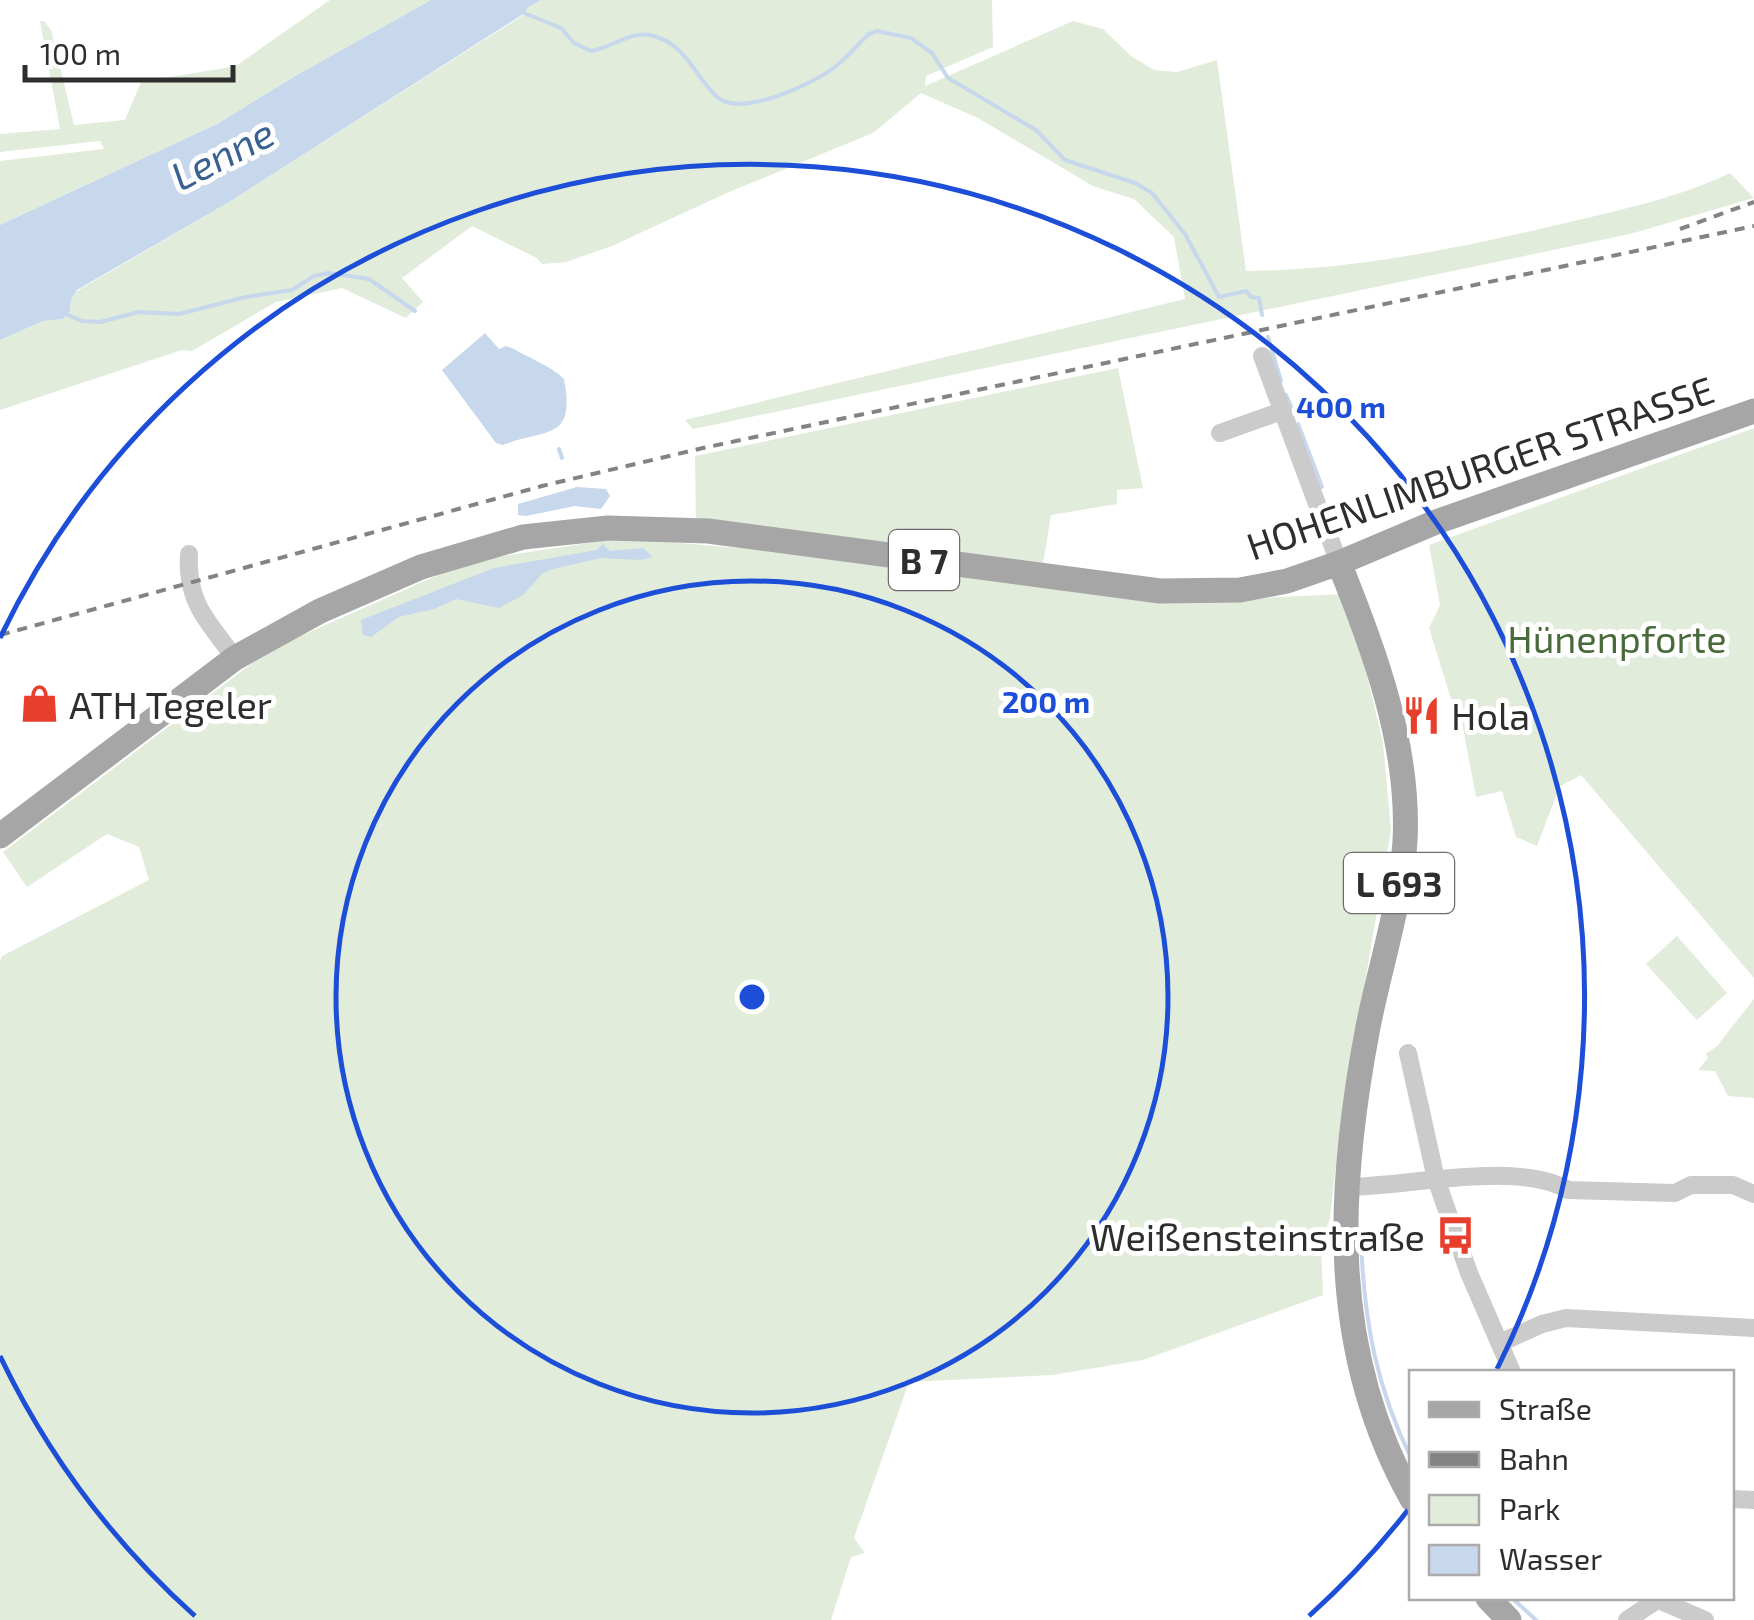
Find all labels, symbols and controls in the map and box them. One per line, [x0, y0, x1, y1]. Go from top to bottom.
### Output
scale bar [25, 20, 232, 82]
text: 100 m [40, 35, 121, 71]
water label: Lenne [162, 107, 282, 199]
street label: HOHENLIMBURGER STRASSE [1240, 365, 1720, 569]
text: 400 m [1296, 388, 1386, 424]
road number: B 7 [889, 530, 959, 590]
park label: Hünenpforte [1507, 615, 1727, 661]
place label: ATH Tegeler [69, 681, 272, 727]
shop icon: ATH Tegeler [18, 683, 60, 725]
text: 200 m [1002, 683, 1090, 719]
place label: Hola [1451, 692, 1530, 738]
restaurant icon: Hola [1400, 694, 1442, 736]
road number: L 693 [1344, 853, 1454, 913]
centre of rings [734, 979, 770, 1015]
place label: Weißensteinstraße [1090, 1213, 1425, 1259]
bus stop icon: Weißensteinstraße [1434, 1215, 1476, 1257]
legend [1409, 1370, 1734, 1600]
text: Straße [1499, 1390, 1592, 1426]
text: Bahn [1499, 1440, 1569, 1476]
text: Park [1499, 1490, 1560, 1526]
text: Wasser [1499, 1540, 1602, 1576]

